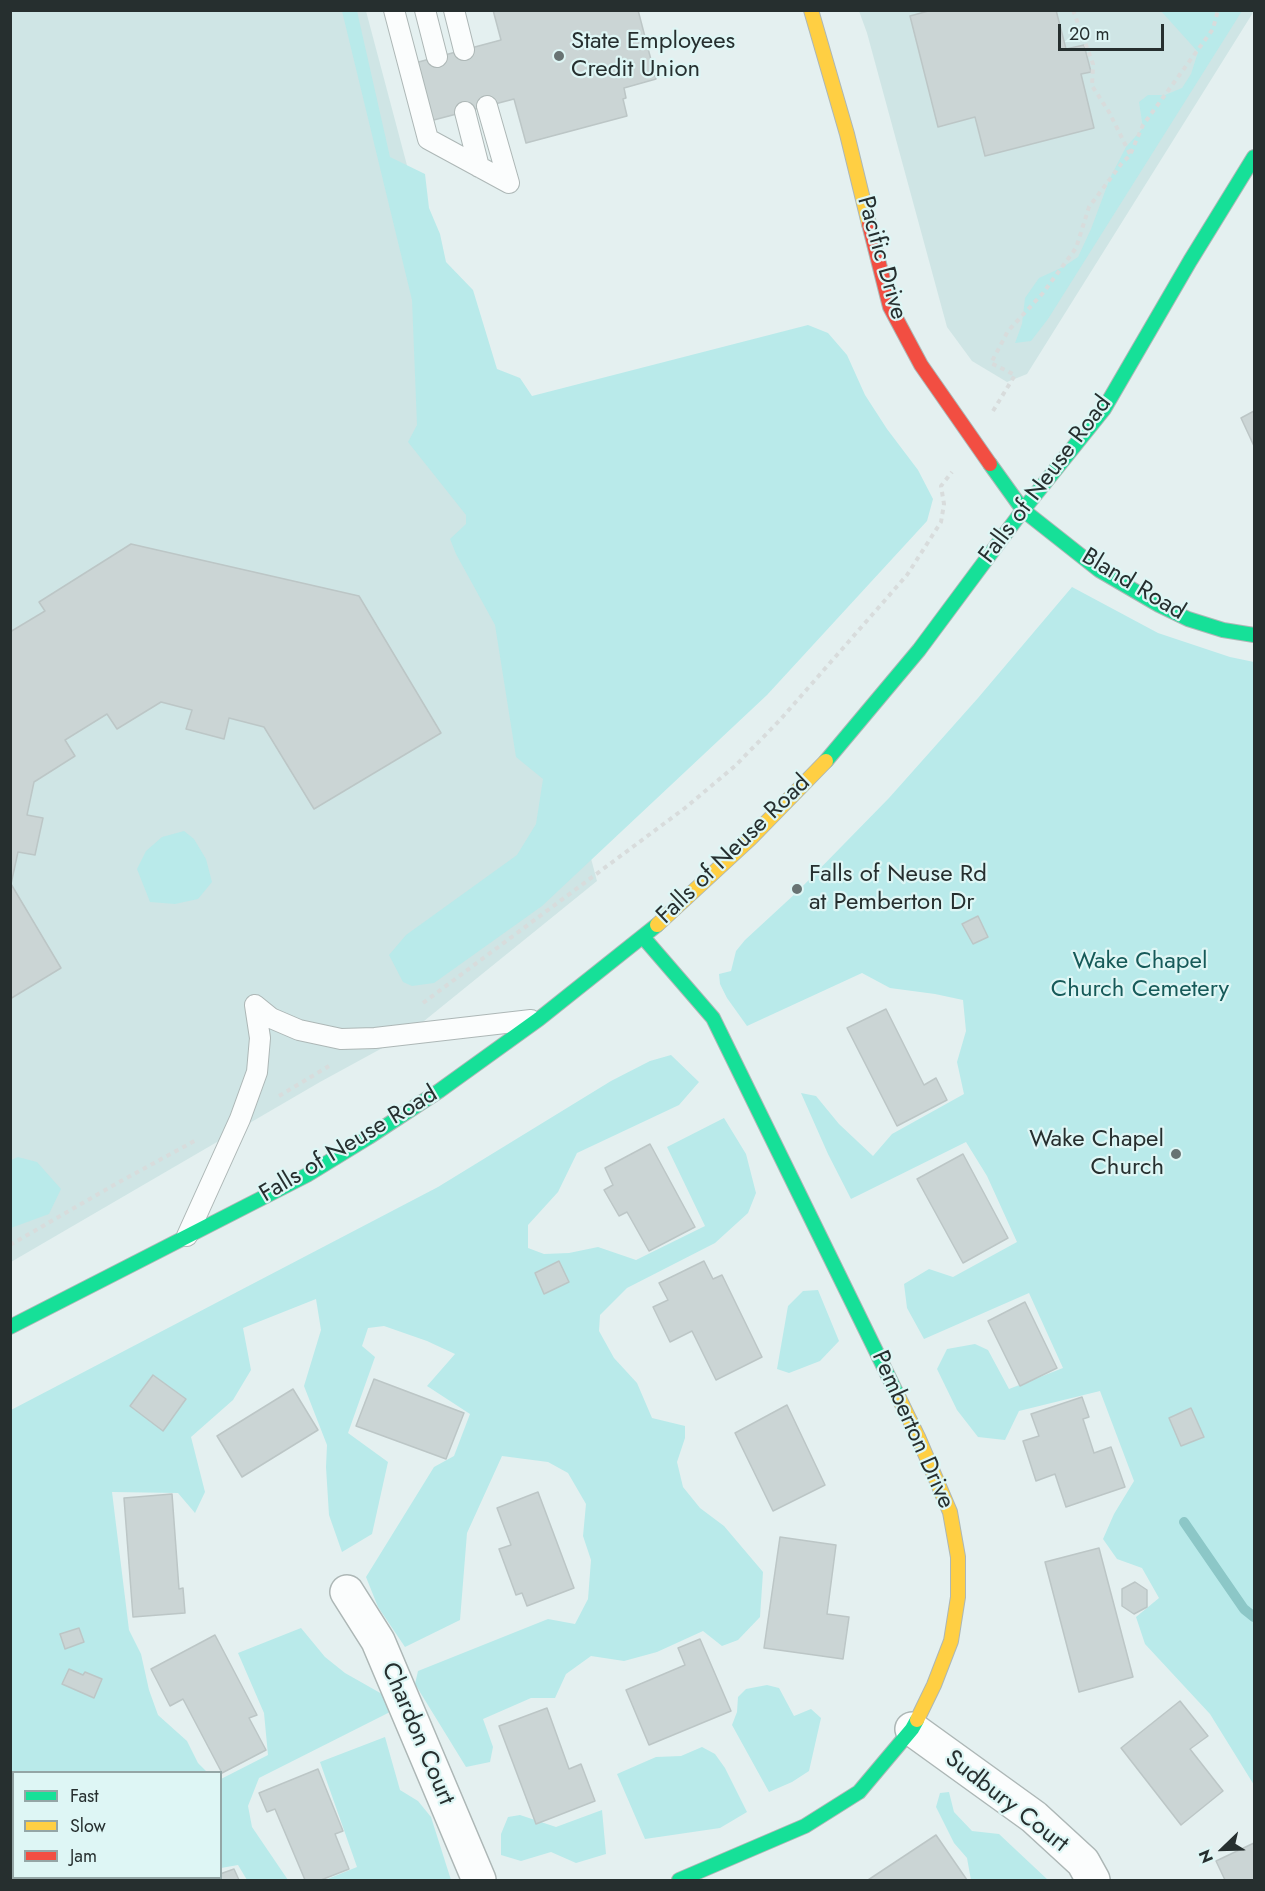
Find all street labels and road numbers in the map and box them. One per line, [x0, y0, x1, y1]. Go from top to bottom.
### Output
street label: Pacific Drive [850, 193, 912, 323]
street label: Falls of Neuse Road [974, 390, 1118, 570]
street label: Bland Road [1076, 543, 1190, 627]
street label: Falls of Neuse Road [651, 769, 817, 931]
street label: Falls of Neuse Road [255, 1081, 443, 1209]
street label: Pemberton Drive [864, 1347, 960, 1513]
street label: Chardon Court [374, 1659, 460, 1809]
street label: Sudbury Court [939, 1745, 1073, 1859]

